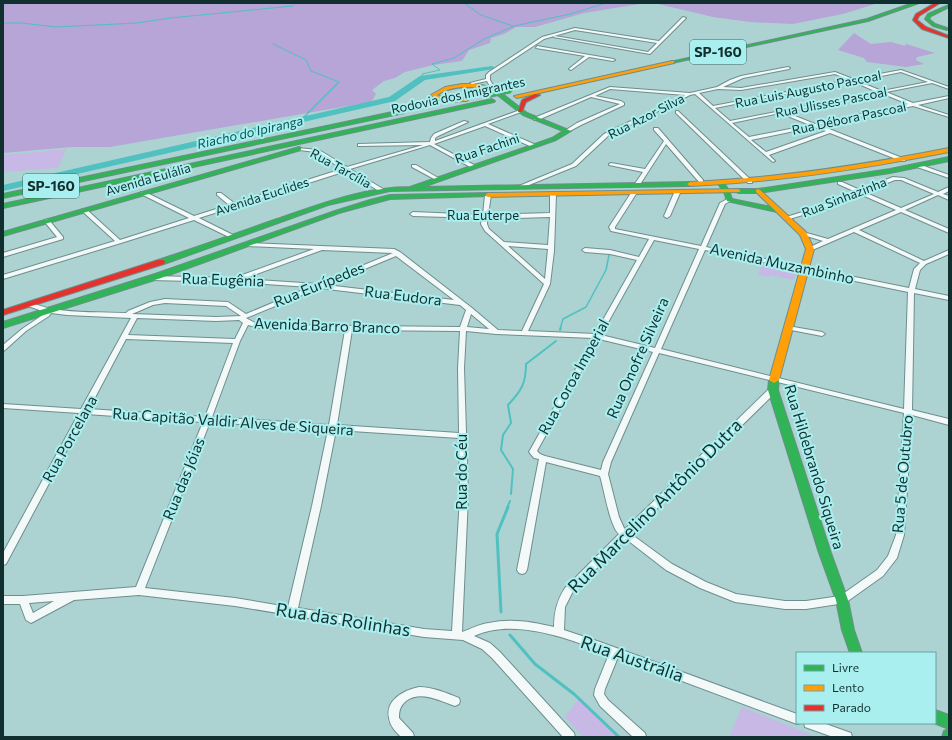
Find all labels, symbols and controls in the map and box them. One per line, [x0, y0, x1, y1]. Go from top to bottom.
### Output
road number: SP-160 [690, 40, 746, 64]
street label: Rua Luis Augusto Pascoal [734, 67, 882, 111]
street label: Rodovia dos Imigrantes [390, 73, 527, 117]
street label: Rua Ulisses Pascoal [774, 83, 888, 121]
street label: Rua Azor Silva [605, 90, 687, 142]
street label: Rua Débora Pascoal [790, 98, 908, 138]
water label: Riacho do Ipiranga [195, 112, 305, 152]
street label: Rua Fachini [453, 129, 521, 167]
street label: Rua Tarcília [308, 145, 374, 191]
street label: Avenida Eulália [104, 159, 192, 199]
street label: Avenida Euclides [213, 173, 311, 219]
road number: SP-160 [23, 174, 79, 198]
street label: Rua Sinhazinha [799, 174, 889, 220]
street label: Rua Euterpe [447, 207, 519, 223]
street label: Avenida Muzambinho [708, 239, 856, 287]
street label: Rua Eurípedes [271, 258, 367, 310]
street label: Rua Eugênia [181, 269, 265, 289]
street label: Rua Eudora [363, 281, 443, 309]
street label: Rua Onofre Silveira [602, 294, 672, 421]
street label: Avenida Barro Branco [254, 313, 401, 337]
street label: Rua Coroa Imperial [534, 316, 612, 437]
street label: Rua Hildebrando Siqueira [781, 382, 849, 551]
street label: Rua Porcelana [38, 392, 100, 485]
street label: Rua Capitão Valdir Alves de Siqueira [112, 404, 354, 438]
street label: Rua Marcelino Antônio Dutra [563, 414, 746, 597]
street label: Rua 5 de Outubro [888, 414, 916, 534]
street label: Rua do Céu [452, 434, 470, 510]
street label: Rua das Jóias [158, 435, 208, 522]
street label: Rua das Rolinhas [274, 598, 412, 641]
street label: Rua Austrália [578, 630, 687, 686]
legend [796, 652, 936, 724]
text: Livre [832, 660, 859, 674]
text: Lento [832, 680, 864, 694]
text: Parado [832, 700, 871, 714]

